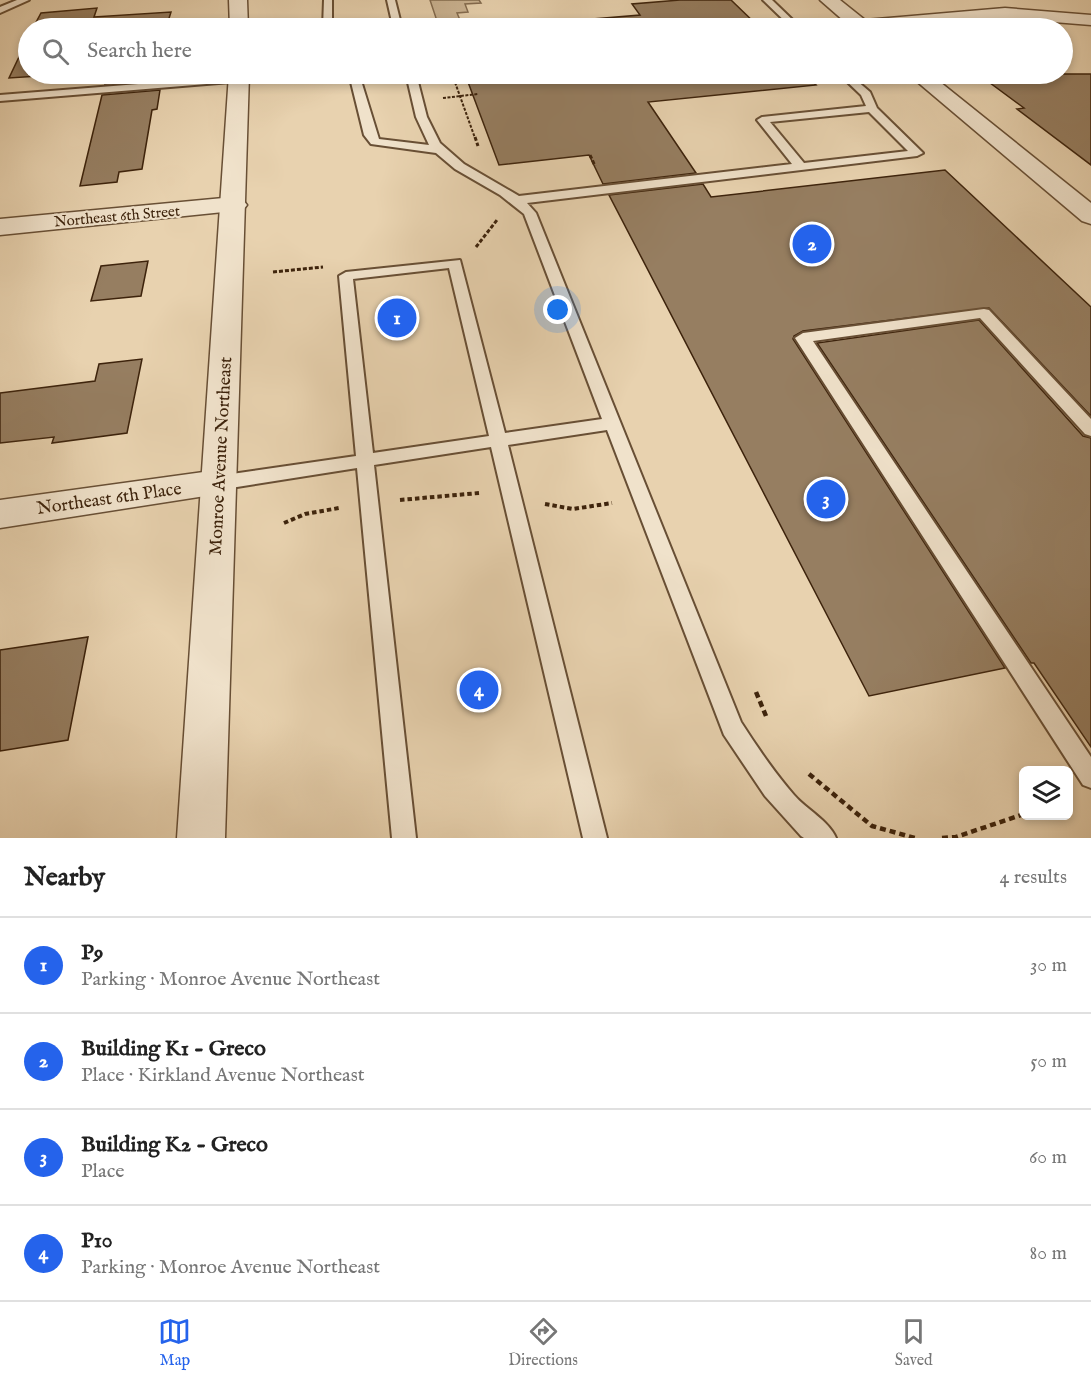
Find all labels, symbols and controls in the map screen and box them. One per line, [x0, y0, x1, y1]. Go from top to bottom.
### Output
search box [18, 18, 1073, 84]
icon: search [39, 35, 72, 68]
text: Search here [87, 37, 192, 65]
street label: Northeast 6th Street [53, 202, 181, 231]
pin: 2 [792, 222, 832, 266]
your location [543, 295, 572, 324]
pin: 1 [378, 296, 416, 340]
street label: Monroe Avenue Northeast [205, 356, 238, 556]
pin: 3 [806, 476, 846, 522]
street label: Northeast 6th Place [35, 478, 183, 521]
pin: 4 [460, 668, 498, 712]
map controls [1019, 766, 1073, 820]
button: layers [1019, 766, 1073, 820]
text: Nearby [24, 861, 105, 894]
text: 4 results [1000, 865, 1067, 890]
text: P9 [81, 939, 103, 967]
text: 1 [40, 953, 47, 978]
text: 30 m [1030, 953, 1067, 978]
text: Parking · Monroe Avenue Northeast [81, 967, 380, 992]
text: Building K1 - Greco [81, 1035, 266, 1063]
text: 2 [39, 1049, 48, 1074]
text: 50 m [1030, 1049, 1067, 1074]
text: Place · Kirkland Avenue Northeast [81, 1063, 365, 1088]
text: Building K2 - Greco [81, 1131, 268, 1159]
text: 3 [40, 1145, 47, 1170]
text: 60 m [1029, 1145, 1067, 1170]
text: Place [81, 1159, 124, 1184]
text: P10 [81, 1227, 113, 1255]
text: 4 [39, 1241, 48, 1266]
text: 80 m [1030, 1241, 1067, 1266]
text: Parking · Monroe Avenue Northeast [81, 1255, 380, 1280]
tab: Map [158, 1315, 191, 1371]
tab: Directions [508, 1315, 578, 1371]
tab: Saved [895, 1315, 933, 1371]

